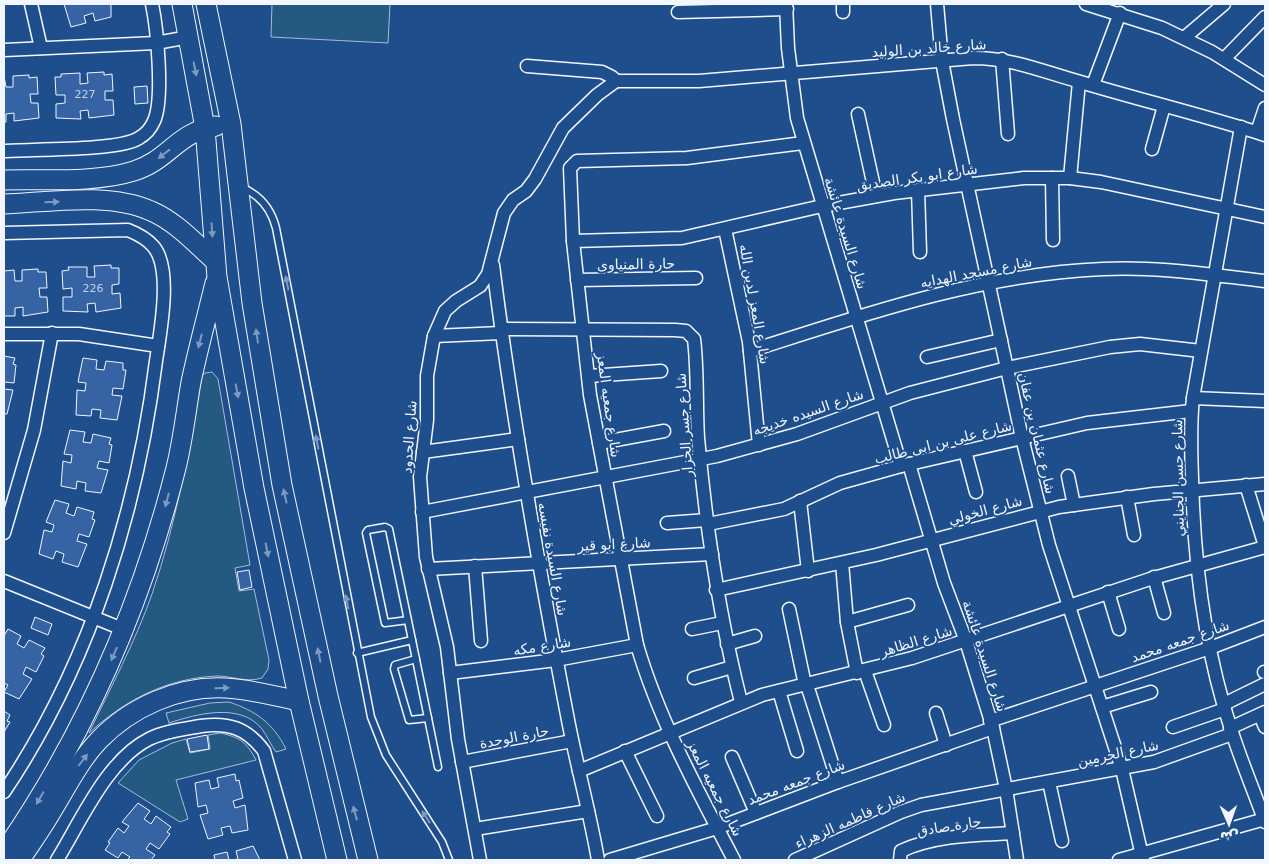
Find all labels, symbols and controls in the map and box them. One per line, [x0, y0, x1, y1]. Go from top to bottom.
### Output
street label: شارع خالد بن الوليد [871, 36, 987, 61]
one-way arrow [191, 61, 199, 76]
house number: 227 [75, 88, 96, 101]
one-way arrow [158, 148, 171, 159]
street label: شارع ابو بكر الصديق [855, 161, 979, 194]
street label: شارع السيدة عائشة [820, 175, 871, 291]
one-way arrow [45, 197, 61, 205]
one-way arrow [209, 222, 217, 238]
street label: شارع المعز لدين الله [736, 243, 773, 365]
street label: شارع مسجد الهدايه [919, 253, 1033, 292]
street label: حارة المنياوى [597, 255, 675, 274]
one-way arrow [282, 274, 290, 290]
house number: 226 [83, 282, 104, 295]
one-way arrow [253, 328, 261, 344]
one-way arrow [196, 334, 204, 349]
street label: شارع جمعيه المعز [593, 350, 624, 459]
street label: شارع عثمان بن عفان [1014, 371, 1059, 496]
street label: شارع جسر الجزار [672, 372, 697, 479]
one-way arrow [234, 383, 242, 399]
street label: شارع السيده خديجه [751, 386, 866, 439]
street label: شارع الحدود [398, 400, 421, 474]
street label: شارع على بن ابى طالب [873, 417, 1014, 468]
street label: شارع حسن الجنايني [1169, 419, 1188, 537]
one-way arrow [313, 435, 321, 450]
one-way arrow [280, 488, 288, 504]
street label: شارع الخولي [946, 492, 1024, 529]
one-way arrow [163, 493, 171, 508]
street label: شارع السيدة نفيسه [534, 501, 571, 617]
street label: شارع ابو قير [576, 534, 651, 555]
one-way arrow [263, 543, 271, 559]
one-way arrow [343, 594, 351, 610]
street label: شارع السيدة عائشة [959, 598, 1011, 714]
street label: شارع جمعه محمد [1129, 617, 1232, 666]
street label: شارع الظاهر [877, 622, 954, 661]
street label: شارع مكه [512, 634, 572, 659]
one-way arrow [110, 647, 118, 661]
one-way arrow [315, 647, 323, 662]
one-way arrow [214, 684, 230, 692]
street label: حارة الوحدة [478, 722, 550, 753]
street label: شارع جمعيه المعز [682, 736, 746, 839]
street label: شارع الحرمين [1076, 737, 1160, 770]
one-way arrow [78, 754, 89, 767]
street label: شارع جمعه محمد [745, 756, 847, 809]
street label: شارع فاطمه الزهراء [792, 788, 908, 852]
one-way arrow [36, 790, 44, 805]
north arrow [1204, 799, 1254, 849]
one-way arrow [351, 806, 359, 821]
one-way arrow [421, 811, 431, 824]
street label: حارة صادق [916, 813, 982, 840]
text: ش [1220, 829, 1239, 845]

